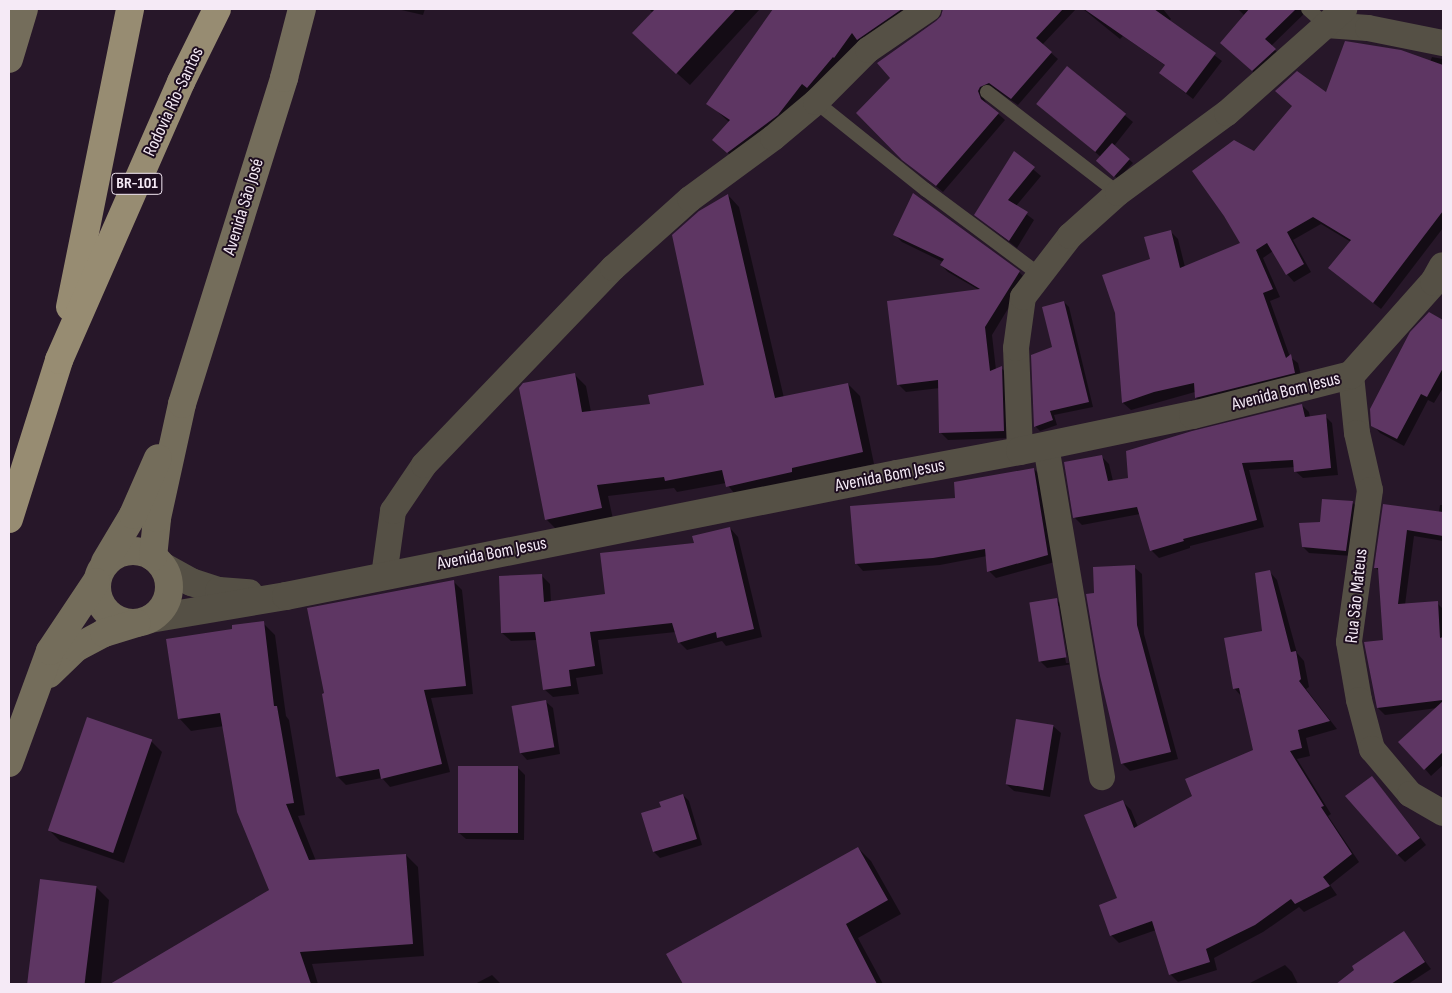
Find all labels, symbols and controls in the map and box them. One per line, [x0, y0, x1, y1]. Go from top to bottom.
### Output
street label: Rodovia Rio-Santos [139, 44, 209, 160]
street label: Avenida São José [219, 156, 269, 258]
road number: BR-101 [111, 170, 163, 198]
street label: Avenida Bom Jesus [1229, 368, 1343, 416]
street label: Avenida Bom Jesus [833, 455, 947, 497]
street label: Avenida Bom Jesus [435, 533, 549, 575]
street label: Rua São Mateus [1341, 548, 1373, 644]

